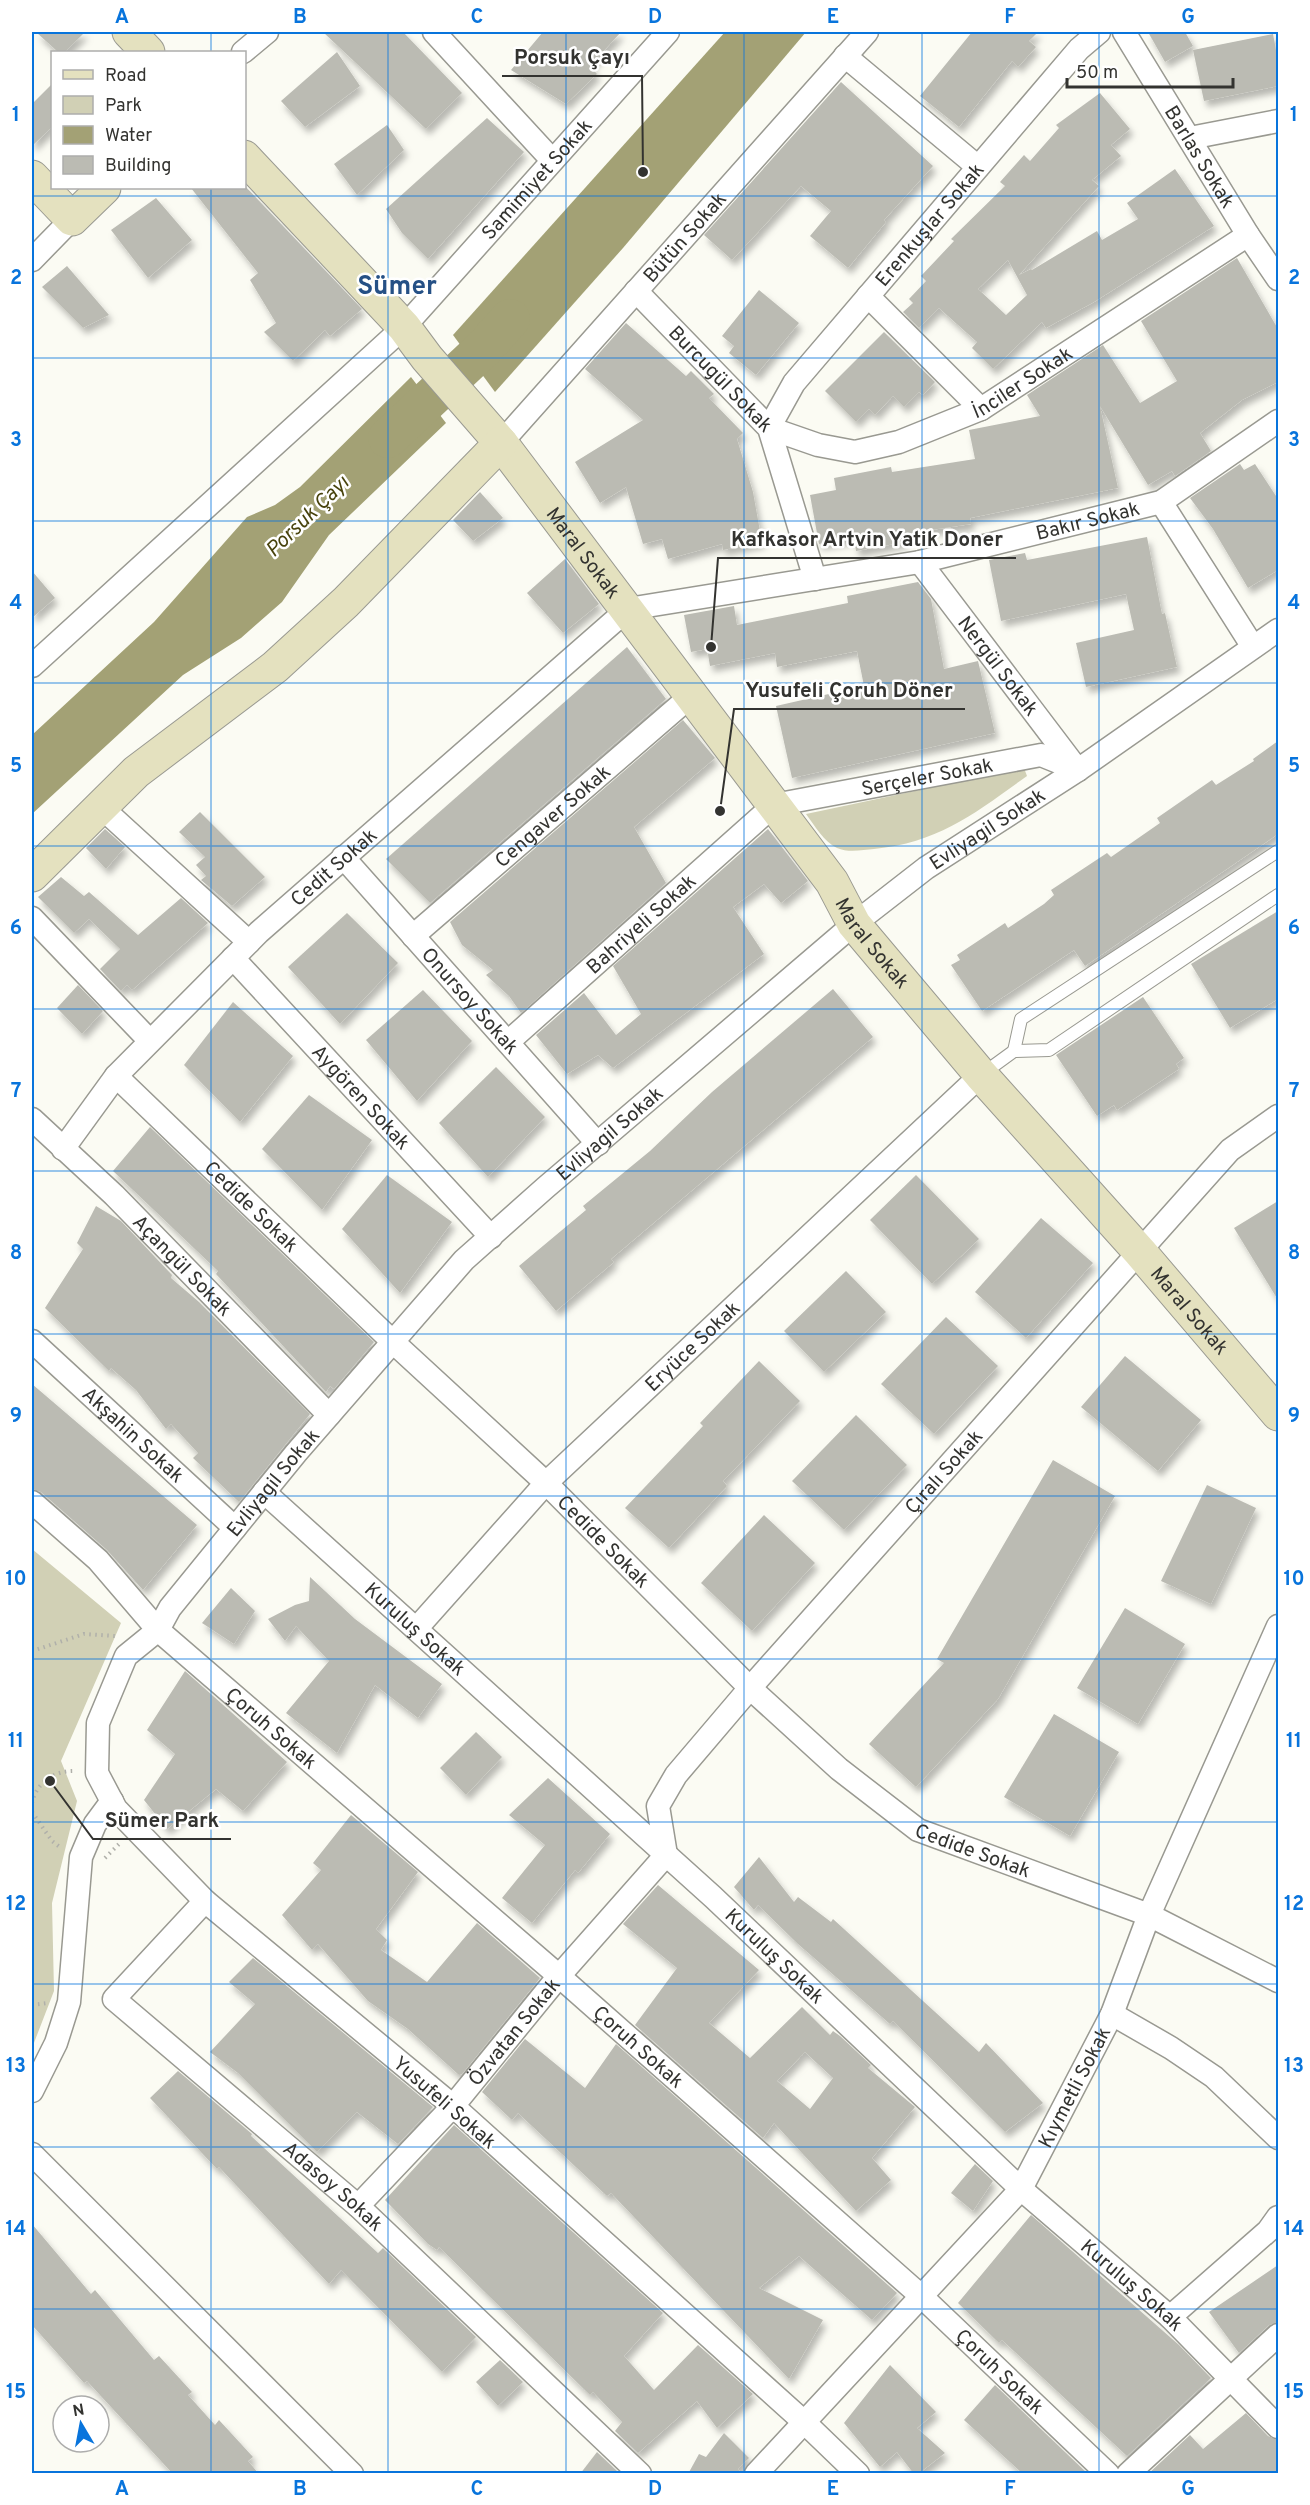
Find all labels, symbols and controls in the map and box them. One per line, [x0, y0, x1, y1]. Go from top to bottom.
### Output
text: A [115, 5, 129, 31]
text: B [293, 5, 307, 31]
text: C [471, 5, 483, 31]
text: D [648, 5, 662, 31]
text: E [827, 5, 839, 31]
text: F [1004, 5, 1016, 31]
text: G [1181, 5, 1195, 31]
callout: Porsuk Çayı [502, 37, 642, 76]
text: Porsuk Çayı [514, 45, 630, 72]
legend [51, 51, 246, 189]
scale bar [1067, 51, 1234, 89]
text: 50 m [1076, 62, 1118, 85]
text: Road [105, 65, 147, 88]
text: Park [105, 95, 142, 118]
street label: Barlas Sokak [1157, 101, 1240, 214]
text: 1 [12, 103, 20, 129]
text: 1 [1290, 103, 1298, 129]
street label: Samimiyet Sokak [477, 114, 599, 246]
text: Water [105, 125, 152, 148]
text: Building [105, 155, 171, 178]
street label: Erenkuşlar Sokak [871, 158, 991, 293]
street label: Bütün Sokak [639, 187, 733, 289]
text: 2 [10, 266, 22, 292]
text: 2 [1288, 266, 1300, 292]
district label: Sümer [357, 271, 437, 304]
street label: Burcugül Sokak [662, 321, 777, 439]
street label: İnciler Sokak [969, 342, 1078, 426]
text: 3 [10, 428, 22, 454]
text: 3 [1288, 428, 1300, 454]
water label: Porsuk Çayı [261, 470, 356, 564]
street label: Bakır Sokak [1033, 497, 1143, 548]
street label: Maral Sokak [539, 503, 625, 605]
callout: Kafkasor Artvin Yatik Doner [718, 519, 1016, 558]
text: Kafkasor Artvin Yatik Doner [731, 527, 1003, 554]
text: 4 [10, 591, 22, 617]
text: 4 [1288, 591, 1300, 617]
street label: Nergül Sokak [951, 612, 1043, 722]
callout: Yusufeli Çoruh Döner [734, 670, 965, 709]
text: Yusufeli Çoruh Döner [745, 678, 953, 705]
street label: Serçeler Sokak [859, 753, 995, 803]
text: 5 [10, 754, 22, 780]
text: 5 [1288, 754, 1300, 780]
street label: Cengaver Sokak [490, 760, 617, 875]
street label: Evliyagil Sokak [925, 783, 1051, 877]
street label: Cedit Sokak [286, 823, 383, 913]
street label: Bahriyeli Sokak [582, 869, 703, 981]
street label: Maral Sokak [828, 894, 914, 995]
text: 6 [10, 916, 22, 942]
text: 6 [1288, 916, 1300, 942]
street label: Onursoy Sokak [415, 943, 523, 1061]
street label: Aygören Sokak [305, 1040, 415, 1156]
text: 7 [11, 1079, 21, 1105]
text: 7 [1289, 1079, 1299, 1105]
street label: Evliyagil Sokak [551, 1082, 669, 1188]
street label: Cedide Sokak [197, 1156, 303, 1259]
street label: Açangül Sokak [126, 1210, 237, 1323]
text: 8 [10, 1241, 22, 1267]
text: 8 [1288, 1241, 1300, 1267]
street label: Maral Sokak [1143, 1262, 1233, 1361]
street label: Eryüce Sokak [640, 1296, 747, 1398]
street label: Akşahin Sokak [76, 1382, 189, 1490]
text: 9 [10, 1404, 22, 1430]
text: 9 [1288, 1404, 1300, 1430]
street label: Evliyagil Sokak [222, 1424, 326, 1543]
street label: Çıralı Sokak [900, 1425, 989, 1521]
street label: Cedide Sokak [550, 1490, 654, 1595]
text: 10 [5, 1567, 27, 1593]
text: 10 [1283, 1567, 1305, 1593]
street label: Kuruluş Sokak [358, 1578, 470, 1683]
street label: Çoruh Sokak [219, 1683, 321, 1776]
text: 11 [8, 1729, 24, 1755]
text: 11 [1286, 1729, 1302, 1755]
callout: Sümer Park [93, 1800, 231, 1839]
text: Sümer Park [105, 1808, 220, 1835]
street label: Cedide Sokak [911, 1819, 1034, 1885]
text: 12 [6, 1892, 26, 1918]
text: 12 [1284, 1892, 1304, 1918]
street label: Kuruluş Sokak [718, 1904, 829, 2011]
street label: Özvatan Sokak [463, 1973, 567, 2092]
street label: Çoruh Sokak [586, 2001, 688, 2095]
street label: Kıymetli Sokak [1033, 2023, 1118, 2153]
street label: Yusufeli Sokak [386, 2051, 501, 2156]
text: 13 [6, 2054, 26, 2080]
text: 13 [1284, 2054, 1304, 2080]
street label: Adasoy Sokak [277, 2137, 388, 2238]
text: 14 [6, 2217, 26, 2243]
text: 14 [1284, 2217, 1304, 2243]
street label: Kuruluş Sokak [1074, 2235, 1188, 2338]
street label: Çoruh Sokak [949, 2324, 1049, 2421]
text: 15 [6, 2380, 26, 2406]
text: 15 [1284, 2380, 1304, 2406]
north arrow [51, 2394, 111, 2454]
text: N [71, 2400, 86, 2422]
text: A [115, 2477, 129, 2503]
text: B [293, 2477, 307, 2503]
text: C [471, 2477, 483, 2503]
text: D [648, 2477, 662, 2503]
text: E [827, 2477, 839, 2503]
text: F [1004, 2477, 1016, 2503]
text: G [1181, 2477, 1195, 2503]

